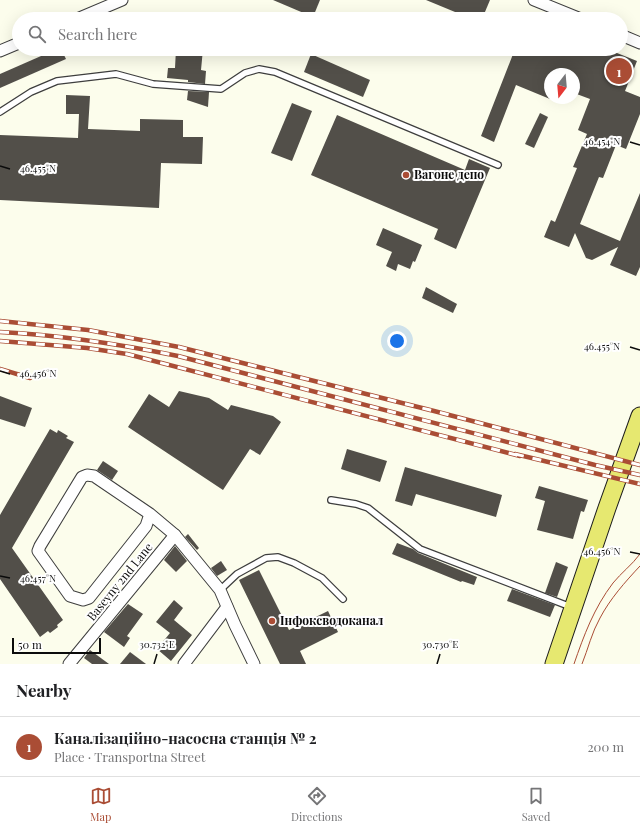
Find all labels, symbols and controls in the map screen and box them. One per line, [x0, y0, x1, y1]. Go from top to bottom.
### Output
search box [12, 12, 628, 56]
icon: search [26, 23, 48, 45]
text: Search here [58, 24, 137, 44]
pin: 1 [606, 56, 632, 86]
north arrow [544, 68, 580, 104]
text: 46.454°N [584, 134, 620, 148]
text: 46.455°N [20, 161, 56, 175]
place label: Вагоне депо [414, 166, 484, 182]
marker: Вагоне депо [401, 170, 411, 180]
your location [387, 331, 407, 351]
text: 46.455°N [584, 339, 620, 353]
text: 46.456°N [19, 366, 57, 380]
street label: Baseyny 2nd Lane [83, 539, 156, 624]
text: 46.456°N [583, 544, 621, 558]
text: 46.457°N [20, 571, 56, 585]
place label: Інфоксводоканал [280, 612, 383, 628]
marker: Інфоксводоканал [267, 616, 277, 626]
scale bar [12, 636, 101, 655]
text: 50 m [18, 637, 42, 652]
text: 30.732°E [139, 637, 175, 651]
text: 30.730°E [422, 637, 458, 651]
text: Nearby [16, 679, 71, 701]
text: Каналізаційно-насосна станція № 2 [54, 728, 317, 748]
text: 1 [27, 738, 31, 755]
text: 200 m [587, 738, 624, 755]
text: Place · Transportna Street [54, 748, 205, 765]
tab: Map [90, 785, 112, 824]
tab: Directions [291, 785, 342, 824]
tab: Saved [522, 785, 550, 824]

